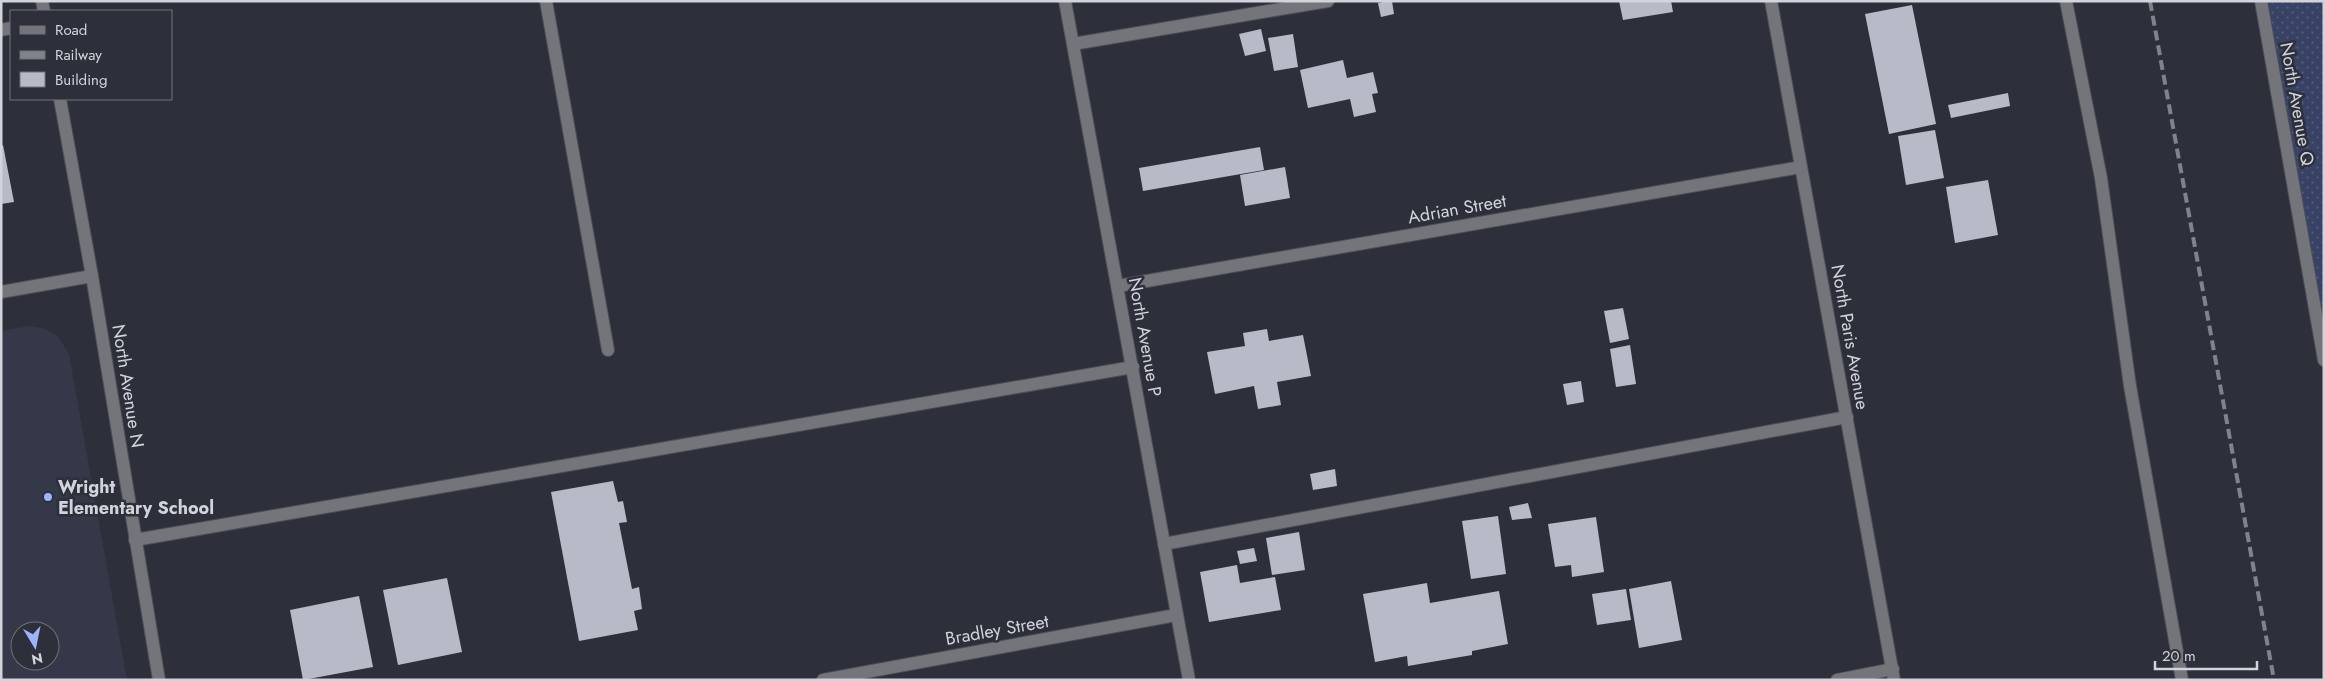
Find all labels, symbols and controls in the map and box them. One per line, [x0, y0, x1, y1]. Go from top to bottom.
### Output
legend [10, 10, 172, 100]
text: Road [55, 19, 87, 41]
street label: North Avenue Q [2273, 40, 2321, 168]
text: Railway [55, 44, 102, 66]
text: Building [55, 69, 107, 91]
street label: Adrian Street [1406, 187, 1509, 230]
street label: North Paris Avenue [1824, 263, 1876, 411]
street label: North Avenue P [1122, 275, 1168, 399]
street label: North Avenue N [105, 322, 151, 450]
place label: Wright Elementary School [58, 474, 214, 521]
marker: Wright Elementary School [42, 491, 54, 503]
street label: Bradley Street [943, 608, 1051, 652]
north arrow [10, 621, 60, 671]
scale bar [2155, 638, 2258, 670]
text: 20 m [2162, 645, 2196, 667]
text: N [30, 648, 44, 670]

